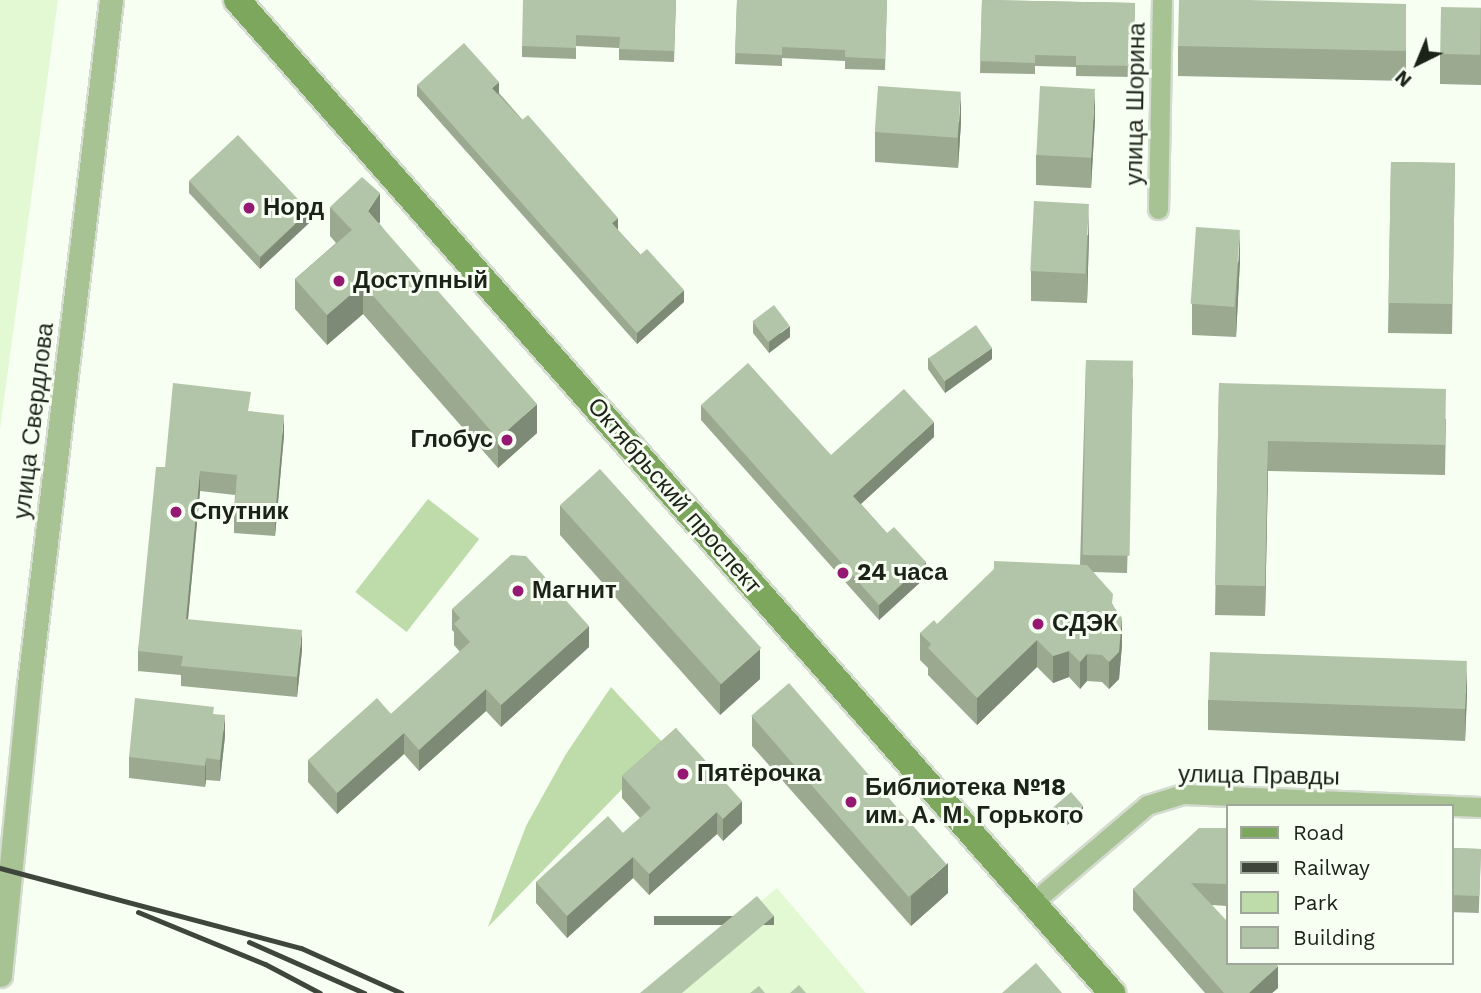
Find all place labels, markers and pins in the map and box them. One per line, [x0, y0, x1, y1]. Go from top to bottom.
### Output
place label: Норд [263, 194, 324, 222]
marker: Норд [241, 200, 257, 216]
place label: Доступный [353, 267, 488, 295]
marker: Доступный [331, 273, 347, 289]
place label: Глобус [410, 426, 493, 454]
marker: Глобус [499, 432, 515, 448]
place label: Спутник [190, 498, 288, 526]
marker: Спутник [168, 504, 184, 520]
place label: 24 часа [857, 559, 948, 587]
marker: 24 часа [835, 565, 851, 581]
place label: Магнит [532, 577, 617, 605]
marker: Магнит [510, 583, 526, 599]
place label: СДЭК [1052, 610, 1118, 638]
marker: СДЭК [1030, 616, 1046, 632]
place label: Пятёрочка [697, 760, 821, 788]
marker: Пятёрочка [675, 766, 691, 782]
place label: Библиотека №18 им. А. М. Горького [865, 774, 1083, 830]
marker: Библиотека №18 им. А. М. Горького [843, 794, 859, 810]

